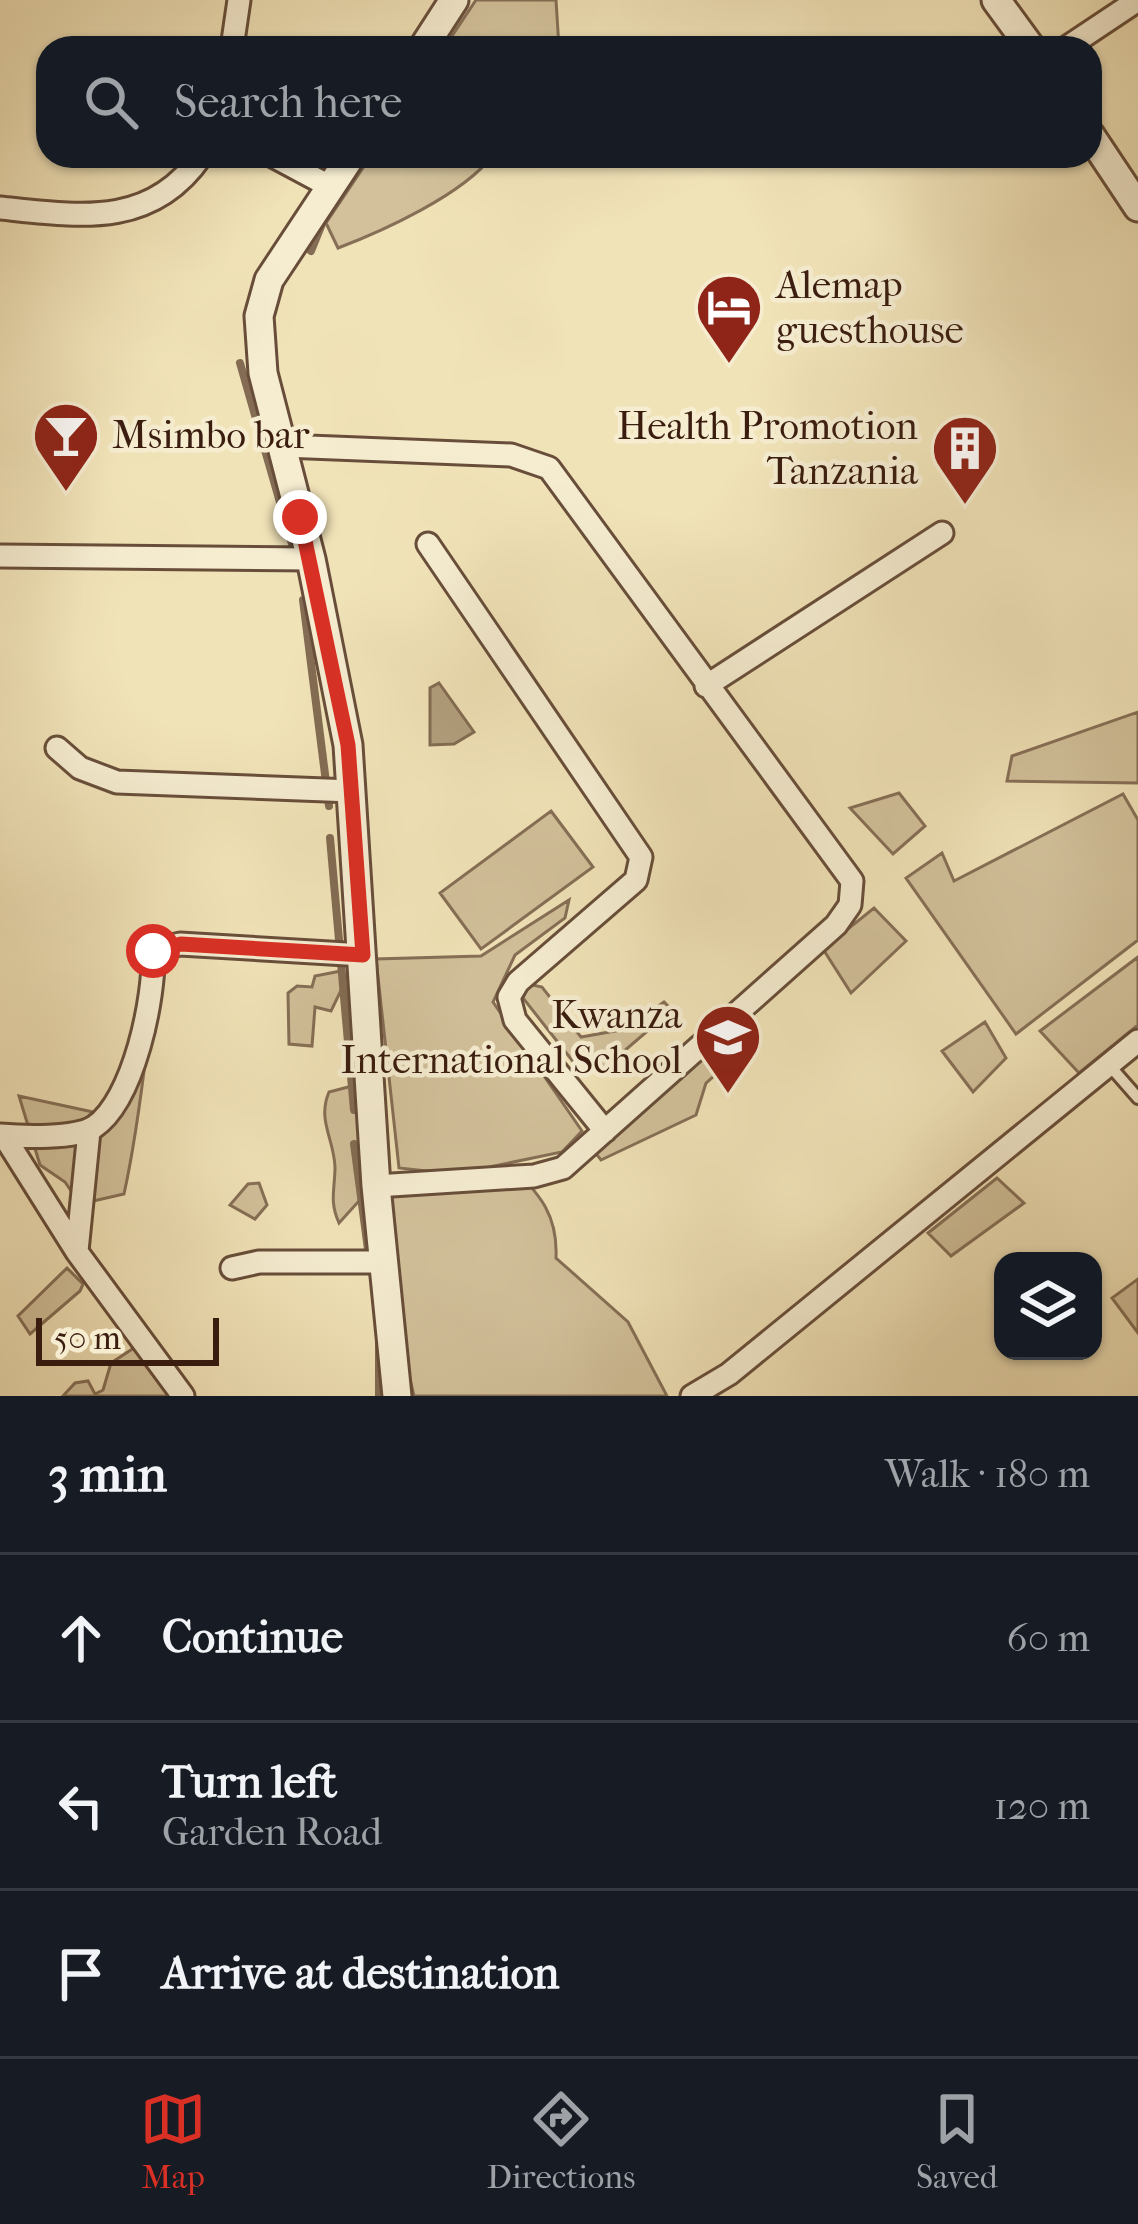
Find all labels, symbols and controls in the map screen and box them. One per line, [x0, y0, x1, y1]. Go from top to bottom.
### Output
search box [36, 36, 1102, 168]
icon: search [78, 69, 144, 135]
text: Search here [174, 76, 402, 129]
place label: Alemap guesthouse [774, 262, 964, 353]
hotel icon: Alemap guesthouse [694, 272, 764, 366]
bar icon: Msimbo bar [31, 400, 101, 494]
place label: Health Promotion Tanzania [617, 403, 919, 494]
place label: Msimbo bar [112, 412, 310, 458]
building icon: Health Promotion Tanzania [930, 413, 1000, 507]
route end [273, 490, 327, 544]
route start [126, 924, 180, 978]
place label: Kwanza International School [341, 992, 683, 1083]
school or university icon: Kwanza International School [693, 1002, 763, 1096]
map controls [994, 1252, 1102, 1360]
button: layers [994, 1252, 1102, 1360]
scale bar [36, 1312, 219, 1365]
text: 50 m [54, 1319, 121, 1358]
text: 3 min [48, 1444, 167, 1504]
text: Walk · 180 m [885, 1451, 1090, 1497]
icon: ahead [48, 1605, 114, 1671]
text: Continue [162, 1611, 343, 1664]
text: 60 m [1007, 1615, 1090, 1661]
text: Turn left [162, 1756, 337, 1809]
icon: left [48, 1773, 114, 1839]
text: 120 m [994, 1783, 1090, 1829]
text: Garden Road [162, 1809, 382, 1855]
icon: arrive [48, 1941, 114, 2007]
text: Arrive at destination [162, 1947, 559, 2000]
tab: Map [140, 2086, 206, 2197]
tab: Directions [487, 2086, 635, 2197]
tab: Saved [916, 2086, 998, 2197]

